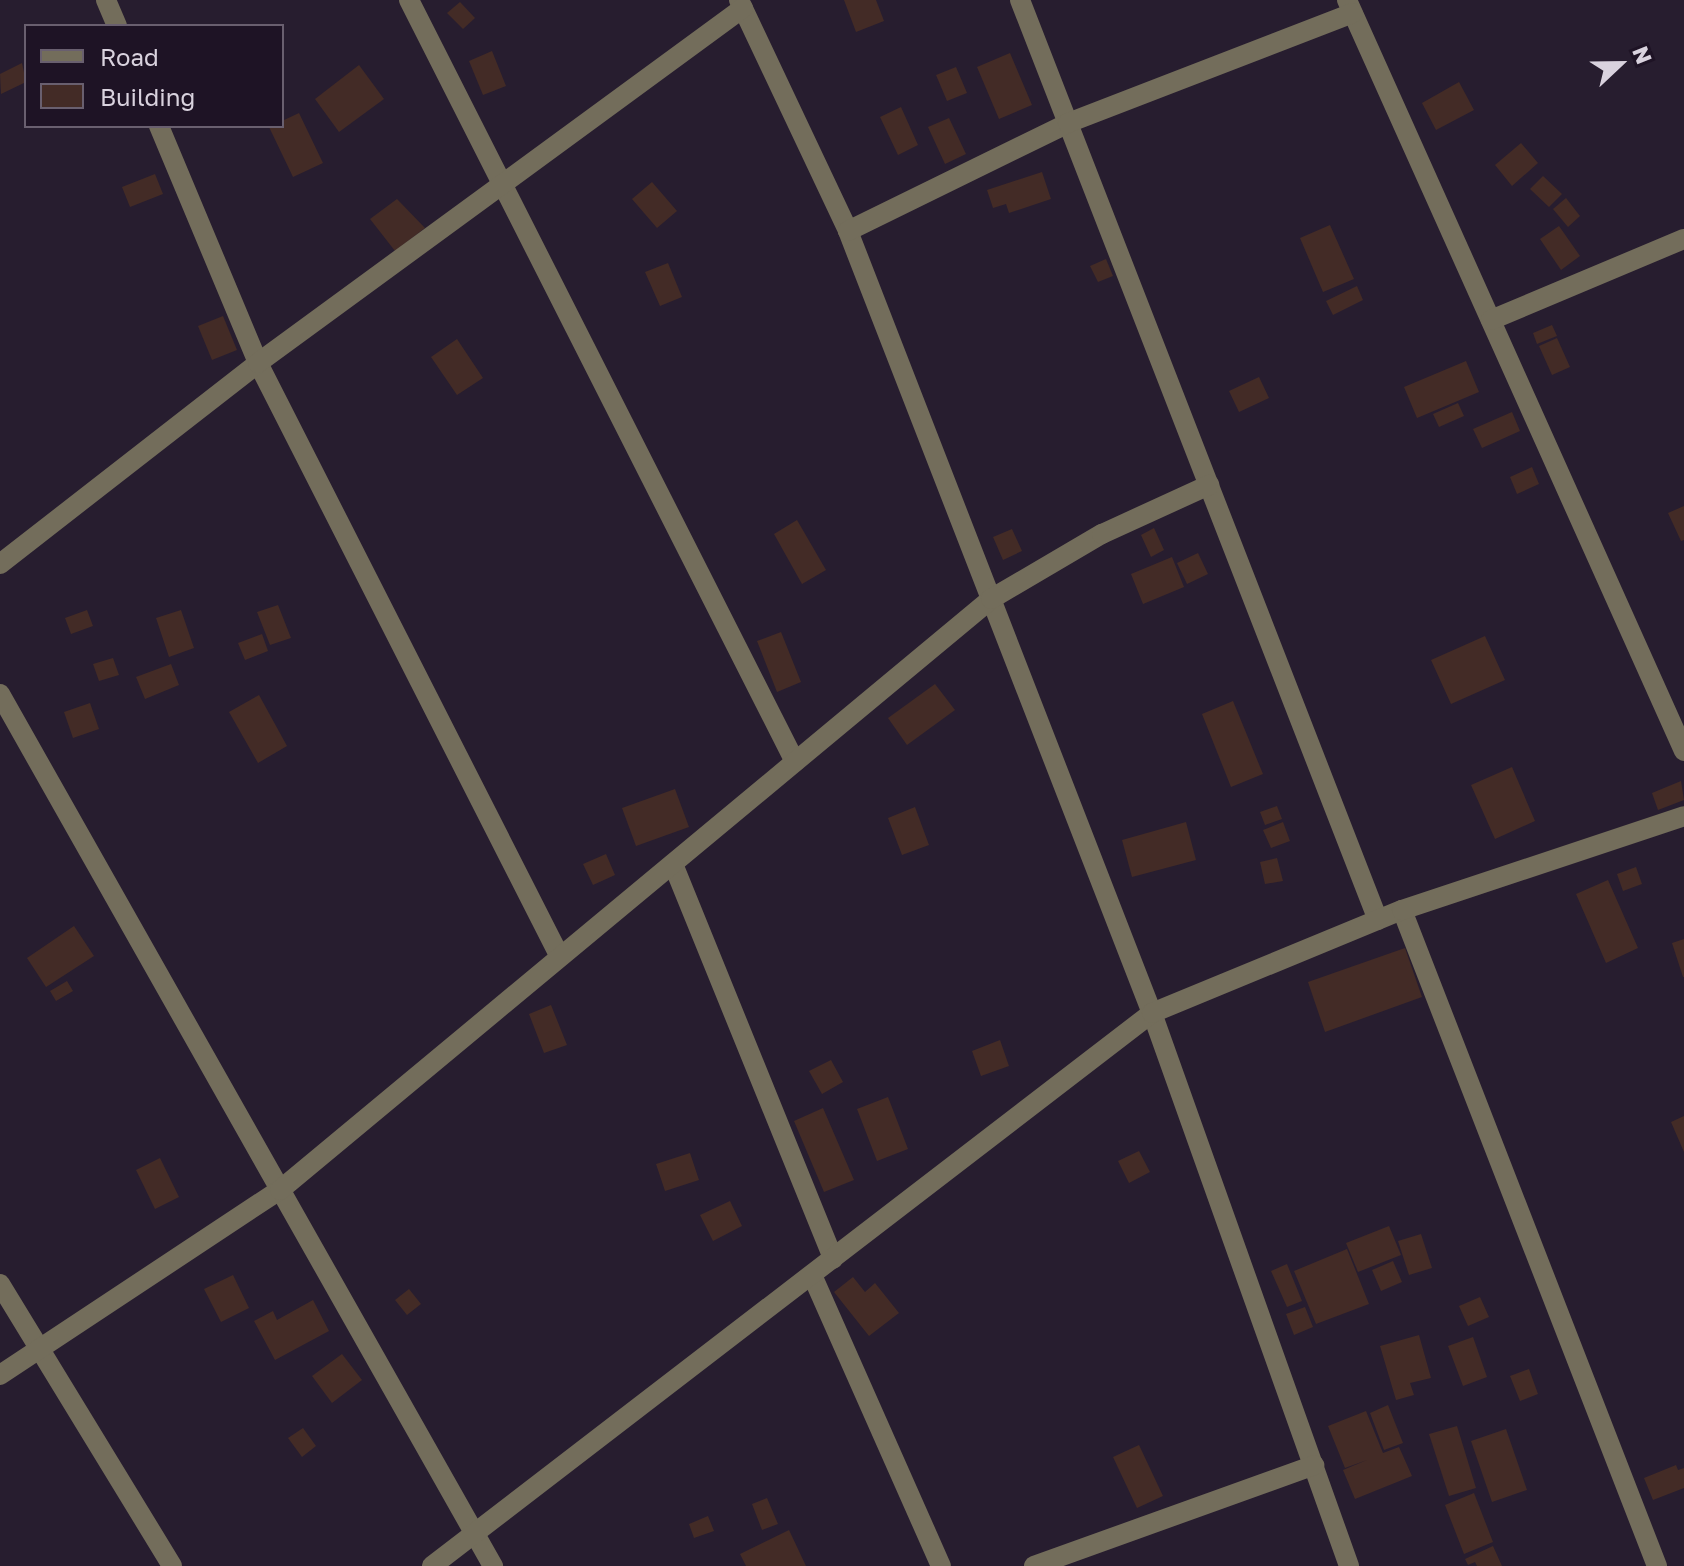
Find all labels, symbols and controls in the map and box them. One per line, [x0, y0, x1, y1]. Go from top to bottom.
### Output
legend [24, 24, 284, 128]
north arrow [1580, 24, 1660, 104]
text: Road [100, 42, 159, 71]
text: N [1627, 42, 1658, 68]
text: Building [100, 82, 195, 111]

